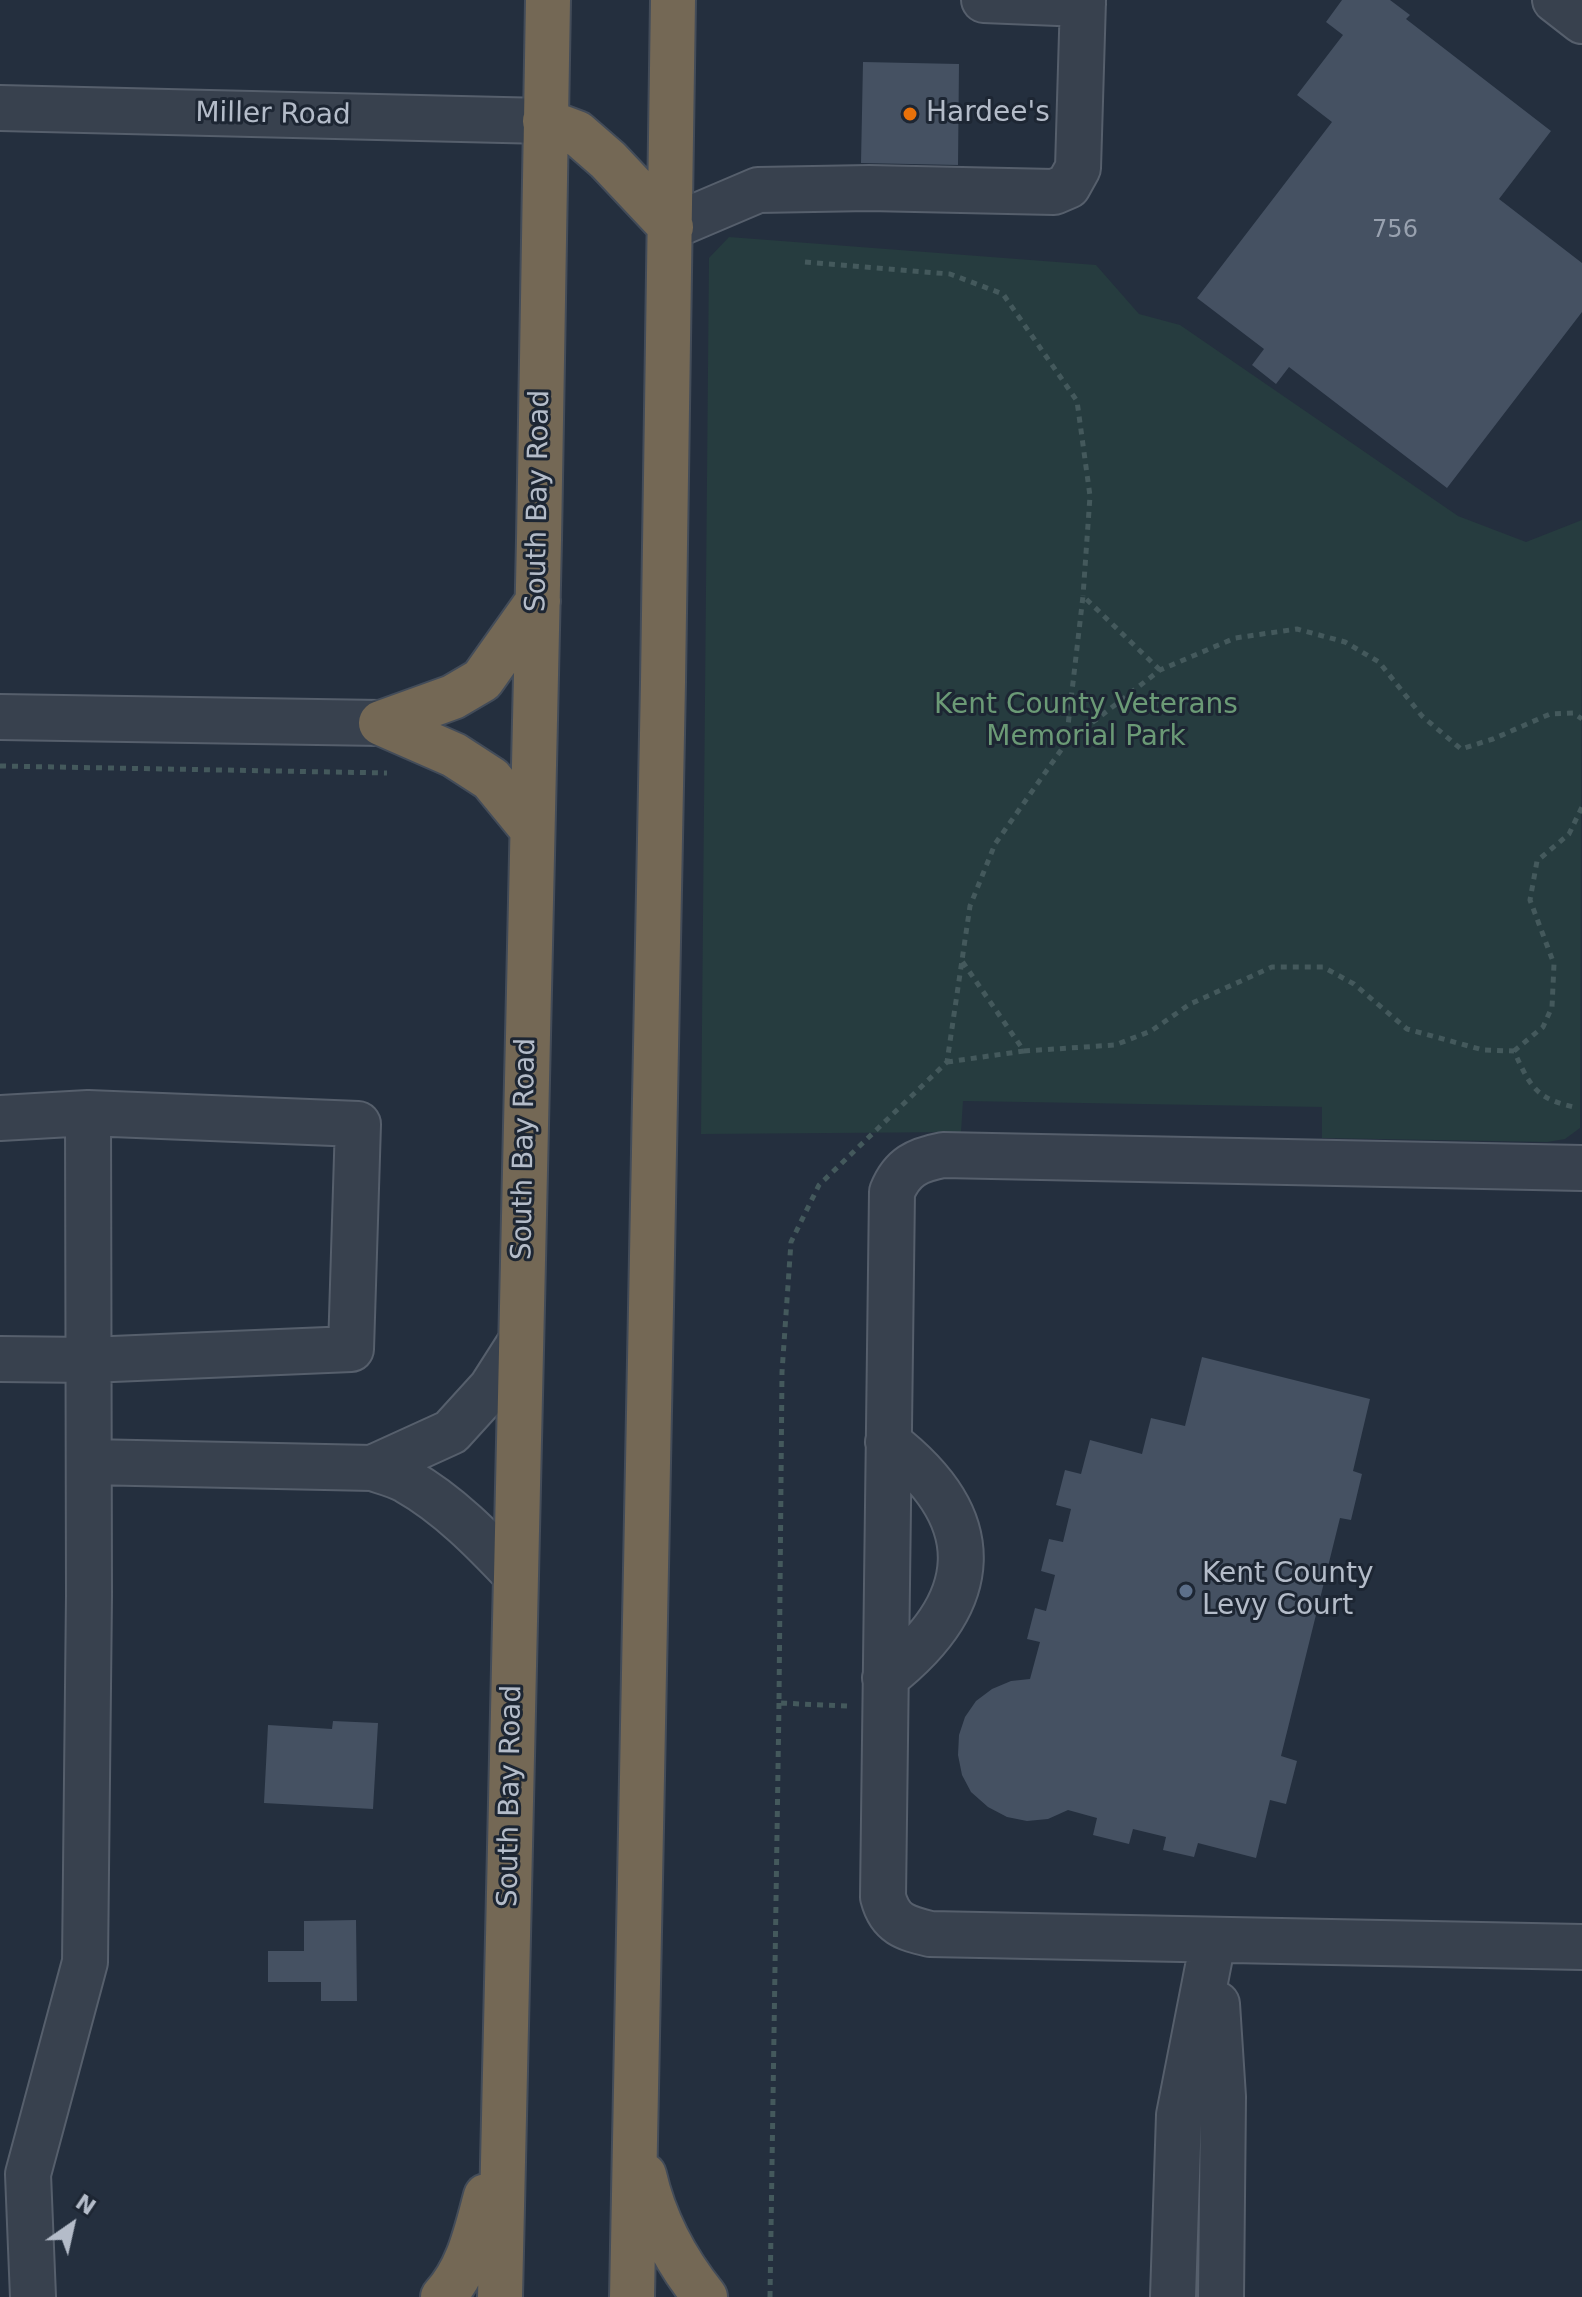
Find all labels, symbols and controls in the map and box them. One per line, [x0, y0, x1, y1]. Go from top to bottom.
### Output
street label: Miller Road [195, 97, 351, 133]
place label: Hardee's [926, 97, 1050, 131]
marker: Hardee's [901, 105, 919, 123]
house number: 756 [1372, 217, 1418, 245]
street label: South Bay Road [520, 390, 558, 612]
park label: Kent County Veterans Memorial Park [934, 689, 1238, 755]
street label: South Bay Road [506, 1038, 544, 1260]
place label: Kent County Levy Court [1202, 1558, 1374, 1624]
marker: Kent County Levy Court [1177, 1582, 1195, 1600]
street label: South Bay Road [492, 1685, 530, 1907]
north arrow [32, 2185, 112, 2265]
text: N [71, 2189, 100, 2220]

